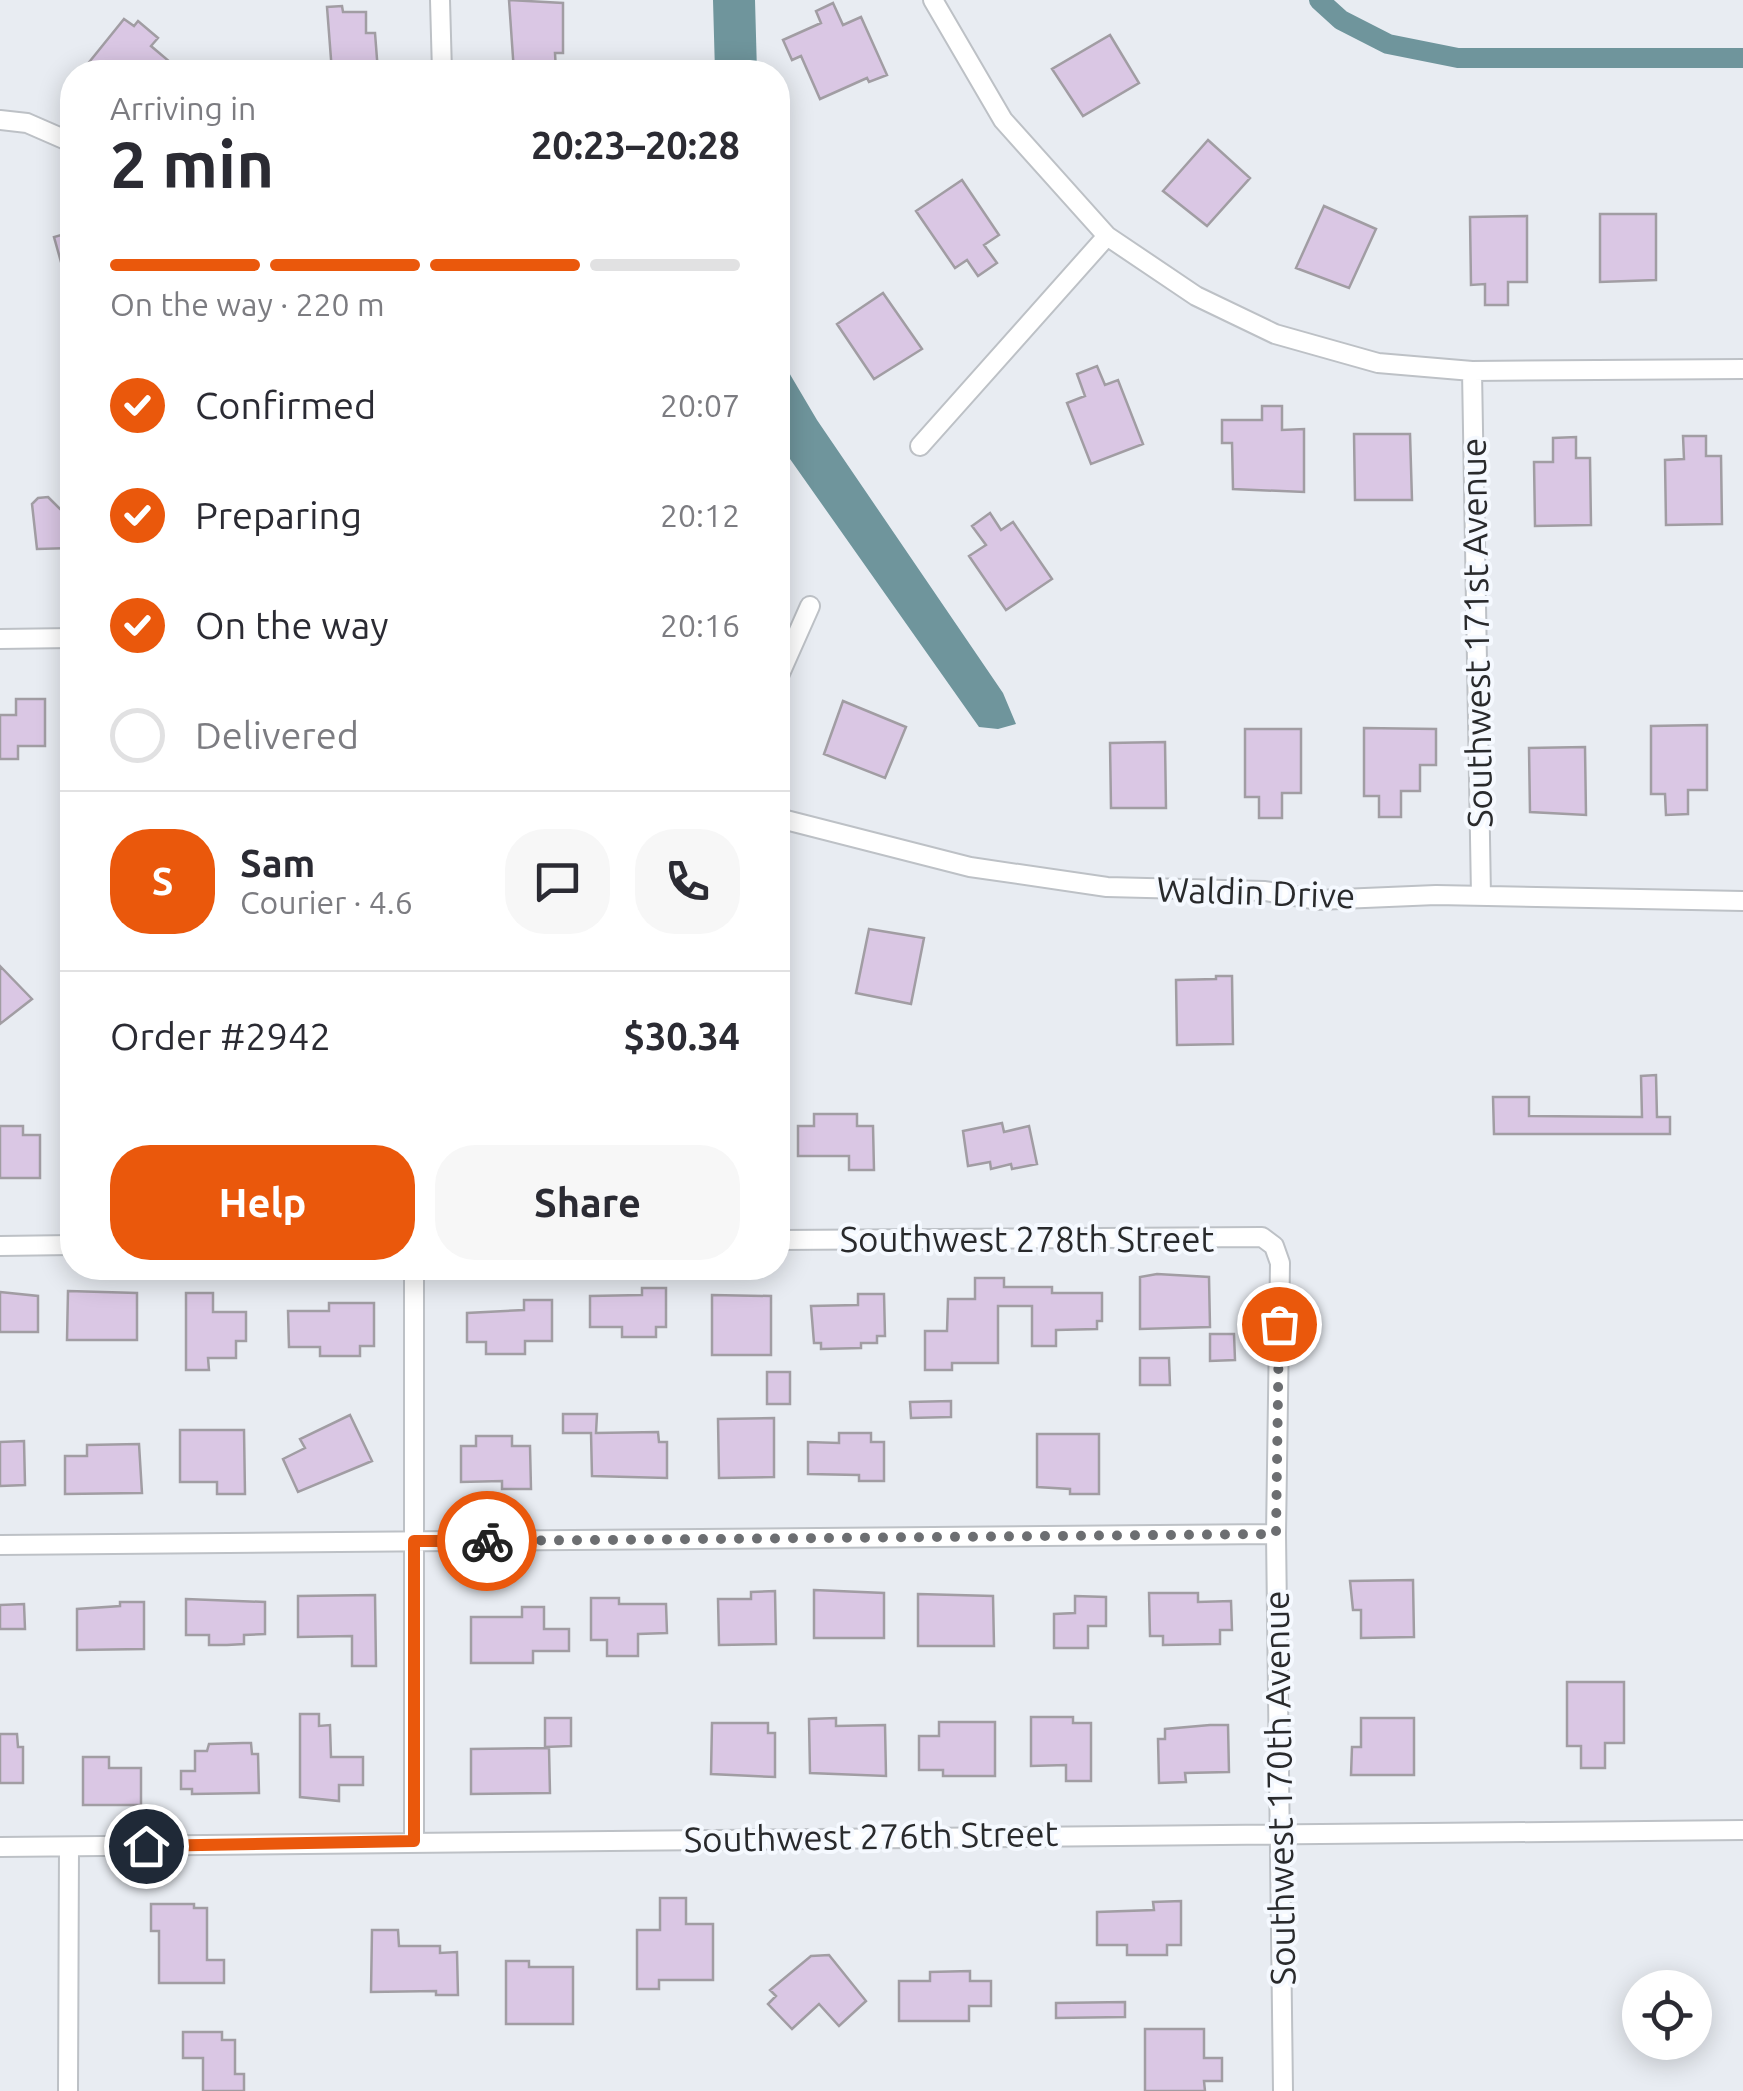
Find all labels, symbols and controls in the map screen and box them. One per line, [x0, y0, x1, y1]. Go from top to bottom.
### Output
text: Arriving in [110, 90, 256, 126]
text: 20:23–20:28 [531, 124, 740, 166]
text: 2 min [110, 127, 274, 200]
text: On the way · 220 m [110, 286, 385, 322]
icon: check [110, 378, 165, 433]
text: Confirmed [195, 384, 376, 426]
text: 20:07 [660, 387, 740, 423]
street label: Southwest 171st Avenue [1453, 438, 1499, 828]
icon: check [110, 488, 165, 543]
text: Preparing [195, 494, 362, 536]
text: 20:12 [660, 497, 740, 533]
icon: check [110, 598, 165, 653]
text: On the way [195, 604, 388, 646]
text: 20:16 [660, 607, 740, 643]
text: Delivered [195, 714, 359, 756]
button: chat [505, 829, 610, 934]
button: phone [635, 829, 740, 934]
text: Sam [240, 842, 315, 884]
text: S [152, 860, 173, 902]
street label: Waldin Drive [1156, 869, 1356, 915]
text: Courier · 4.6 [240, 884, 413, 920]
text: Order #2942 [110, 1015, 331, 1057]
text: $30.34 [623, 1015, 740, 1057]
button: Help [110, 1145, 415, 1260]
button: Share [435, 1145, 740, 1260]
street label: Southwest 278th Street [840, 1219, 1215, 1259]
pin [1237, 1282, 1322, 1367]
icon: bag [1252, 1297, 1307, 1352]
courier [437, 1491, 537, 1591]
icon: bike [460, 1514, 515, 1569]
street label: Southwest 170th Avenue [1256, 1590, 1302, 1986]
pin [104, 1804, 189, 1889]
street label: Southwest 276th Street [683, 1813, 1059, 1859]
icon: home [119, 1819, 174, 1874]
map controls [1622, 1970, 1712, 2060]
button: locate [1622, 1970, 1712, 2060]

